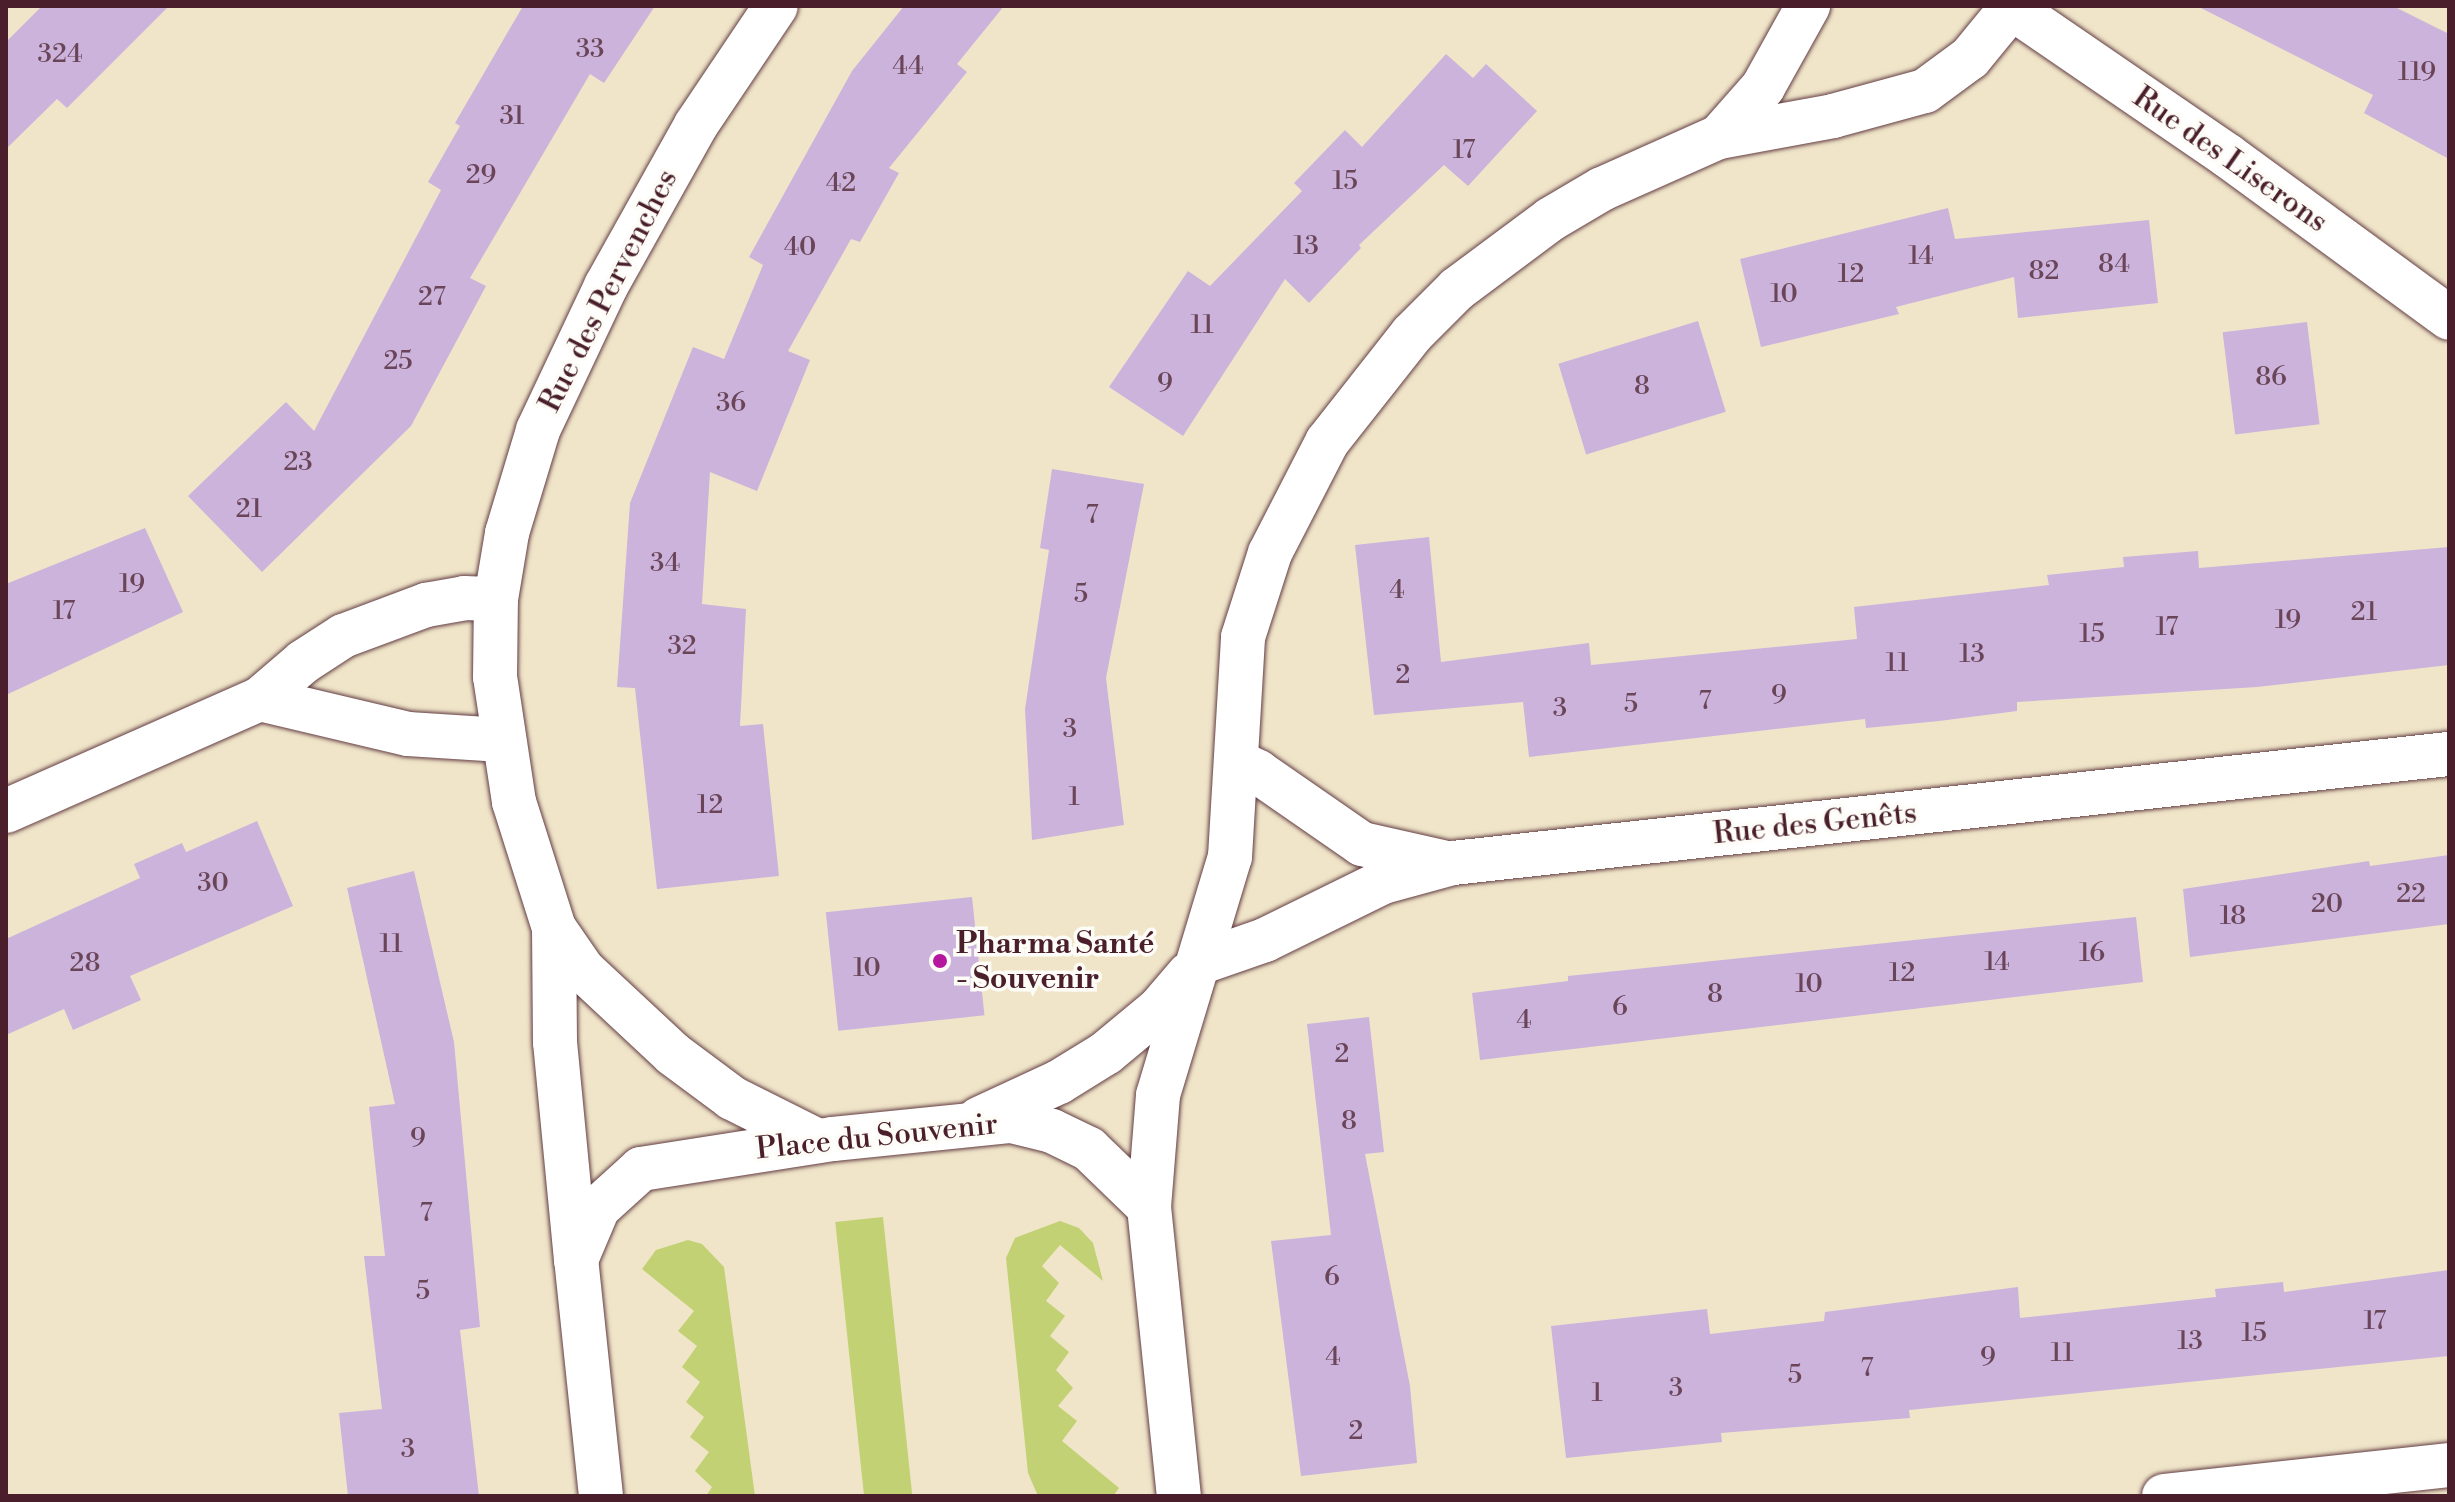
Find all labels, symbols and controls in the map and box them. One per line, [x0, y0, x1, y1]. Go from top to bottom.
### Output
house number: 33 [576, 34, 604, 66]
house number: 324 [38, 39, 82, 71]
house number: 44 [892, 51, 924, 83]
house number: 119 [2398, 57, 2436, 89]
street label: Rue des Liserons [2126, 80, 2334, 240]
house number: 31 [500, 101, 524, 133]
house number: 17 [1453, 135, 1475, 167]
house number: 29 [466, 160, 496, 192]
street label: Rue des Pervenches [532, 164, 686, 418]
house number: 15 [1332, 166, 1358, 198]
house number: 42 [826, 168, 856, 200]
house number: 13 [1293, 231, 1319, 263]
house number: 40 [784, 232, 816, 264]
house number: 14 [1908, 241, 1934, 273]
house number: 84 [2098, 249, 2130, 281]
house number: 82 [2029, 256, 2059, 288]
house number: 12 [1838, 259, 1864, 291]
house number: 10 [1770, 279, 1798, 311]
house number: 27 [418, 282, 446, 314]
house number: 11 [1190, 310, 1214, 342]
house number: 25 [383, 346, 413, 378]
house number: 86 [2255, 362, 2287, 394]
house number: 9 [1157, 368, 1173, 400]
house number: 8 [1634, 371, 1650, 403]
house number: 36 [716, 388, 746, 420]
house number: 23 [283, 447, 313, 479]
house number: 21 [236, 494, 262, 526]
house number: 7 [1085, 500, 1099, 532]
house number: 34 [650, 548, 680, 580]
house number: 19 [119, 569, 145, 601]
house number: 4 [1389, 575, 1405, 607]
house number: 5 [1074, 579, 1088, 611]
house number: 17 [53, 596, 75, 628]
house number: 21 [2351, 597, 2377, 629]
house number: 19 [2275, 605, 2301, 637]
house number: 17 [2156, 612, 2178, 644]
house number: 15 [2079, 619, 2105, 651]
house number: 32 [667, 631, 697, 663]
house number: 13 [1959, 639, 1985, 671]
house number: 11 [1885, 648, 1909, 680]
house number: 2 [1396, 660, 1410, 692]
house number: 9 [1771, 680, 1787, 712]
house number: 7 [1698, 686, 1712, 718]
house number: 5 [1624, 689, 1638, 721]
house number: 3 [1553, 693, 1567, 725]
house number: 3 [1063, 714, 1077, 746]
house number: 1 [1068, 782, 1080, 814]
house number: 12 [697, 790, 723, 822]
street label: Rue des Genêts [1711, 795, 1919, 853]
house number: 30 [197, 868, 229, 900]
house number: 22 [2396, 879, 2426, 911]
house number: 20 [2311, 889, 2343, 921]
house number: 18 [2220, 901, 2246, 933]
place label: Pharma Santé - Souvenir [956, 926, 1154, 996]
house number: 11 [379, 929, 403, 961]
house number: 16 [2079, 938, 2105, 970]
house number: 14 [1984, 947, 2010, 979]
house number: 28 [70, 948, 100, 980]
marker: Pharma Santé - Souvenir [931, 952, 949, 970]
house number: 10 [853, 953, 881, 985]
house number: 12 [1889, 958, 1915, 990]
house number: 10 [1795, 969, 1823, 1001]
house number: 8 [1707, 979, 1723, 1011]
house number: 6 [1612, 992, 1628, 1024]
house number: 4 [1516, 1005, 1532, 1037]
house number: 2 [1335, 1039, 1349, 1071]
street label: Place du Souvenir [754, 1106, 1000, 1168]
house number: 8 [1341, 1106, 1357, 1138]
house number: 9 [410, 1123, 426, 1155]
house number: 7 [419, 1198, 433, 1230]
house number: 6 [1324, 1262, 1340, 1294]
house number: 5 [416, 1276, 430, 1308]
house number: 17 [2364, 1306, 2386, 1338]
house number: 15 [2241, 1318, 2267, 1350]
house number: 13 [2177, 1326, 2203, 1358]
house number: 11 [2050, 1338, 2074, 1370]
house number: 4 [1325, 1342, 1341, 1374]
house number: 9 [1980, 1342, 1996, 1374]
house number: 7 [1860, 1353, 1874, 1385]
house number: 5 [1788, 1360, 1802, 1392]
house number: 3 [1669, 1373, 1683, 1405]
house number: 1 [1591, 1378, 1603, 1410]
house number: 2 [1349, 1416, 1363, 1448]
house number: 3 [401, 1434, 415, 1466]

